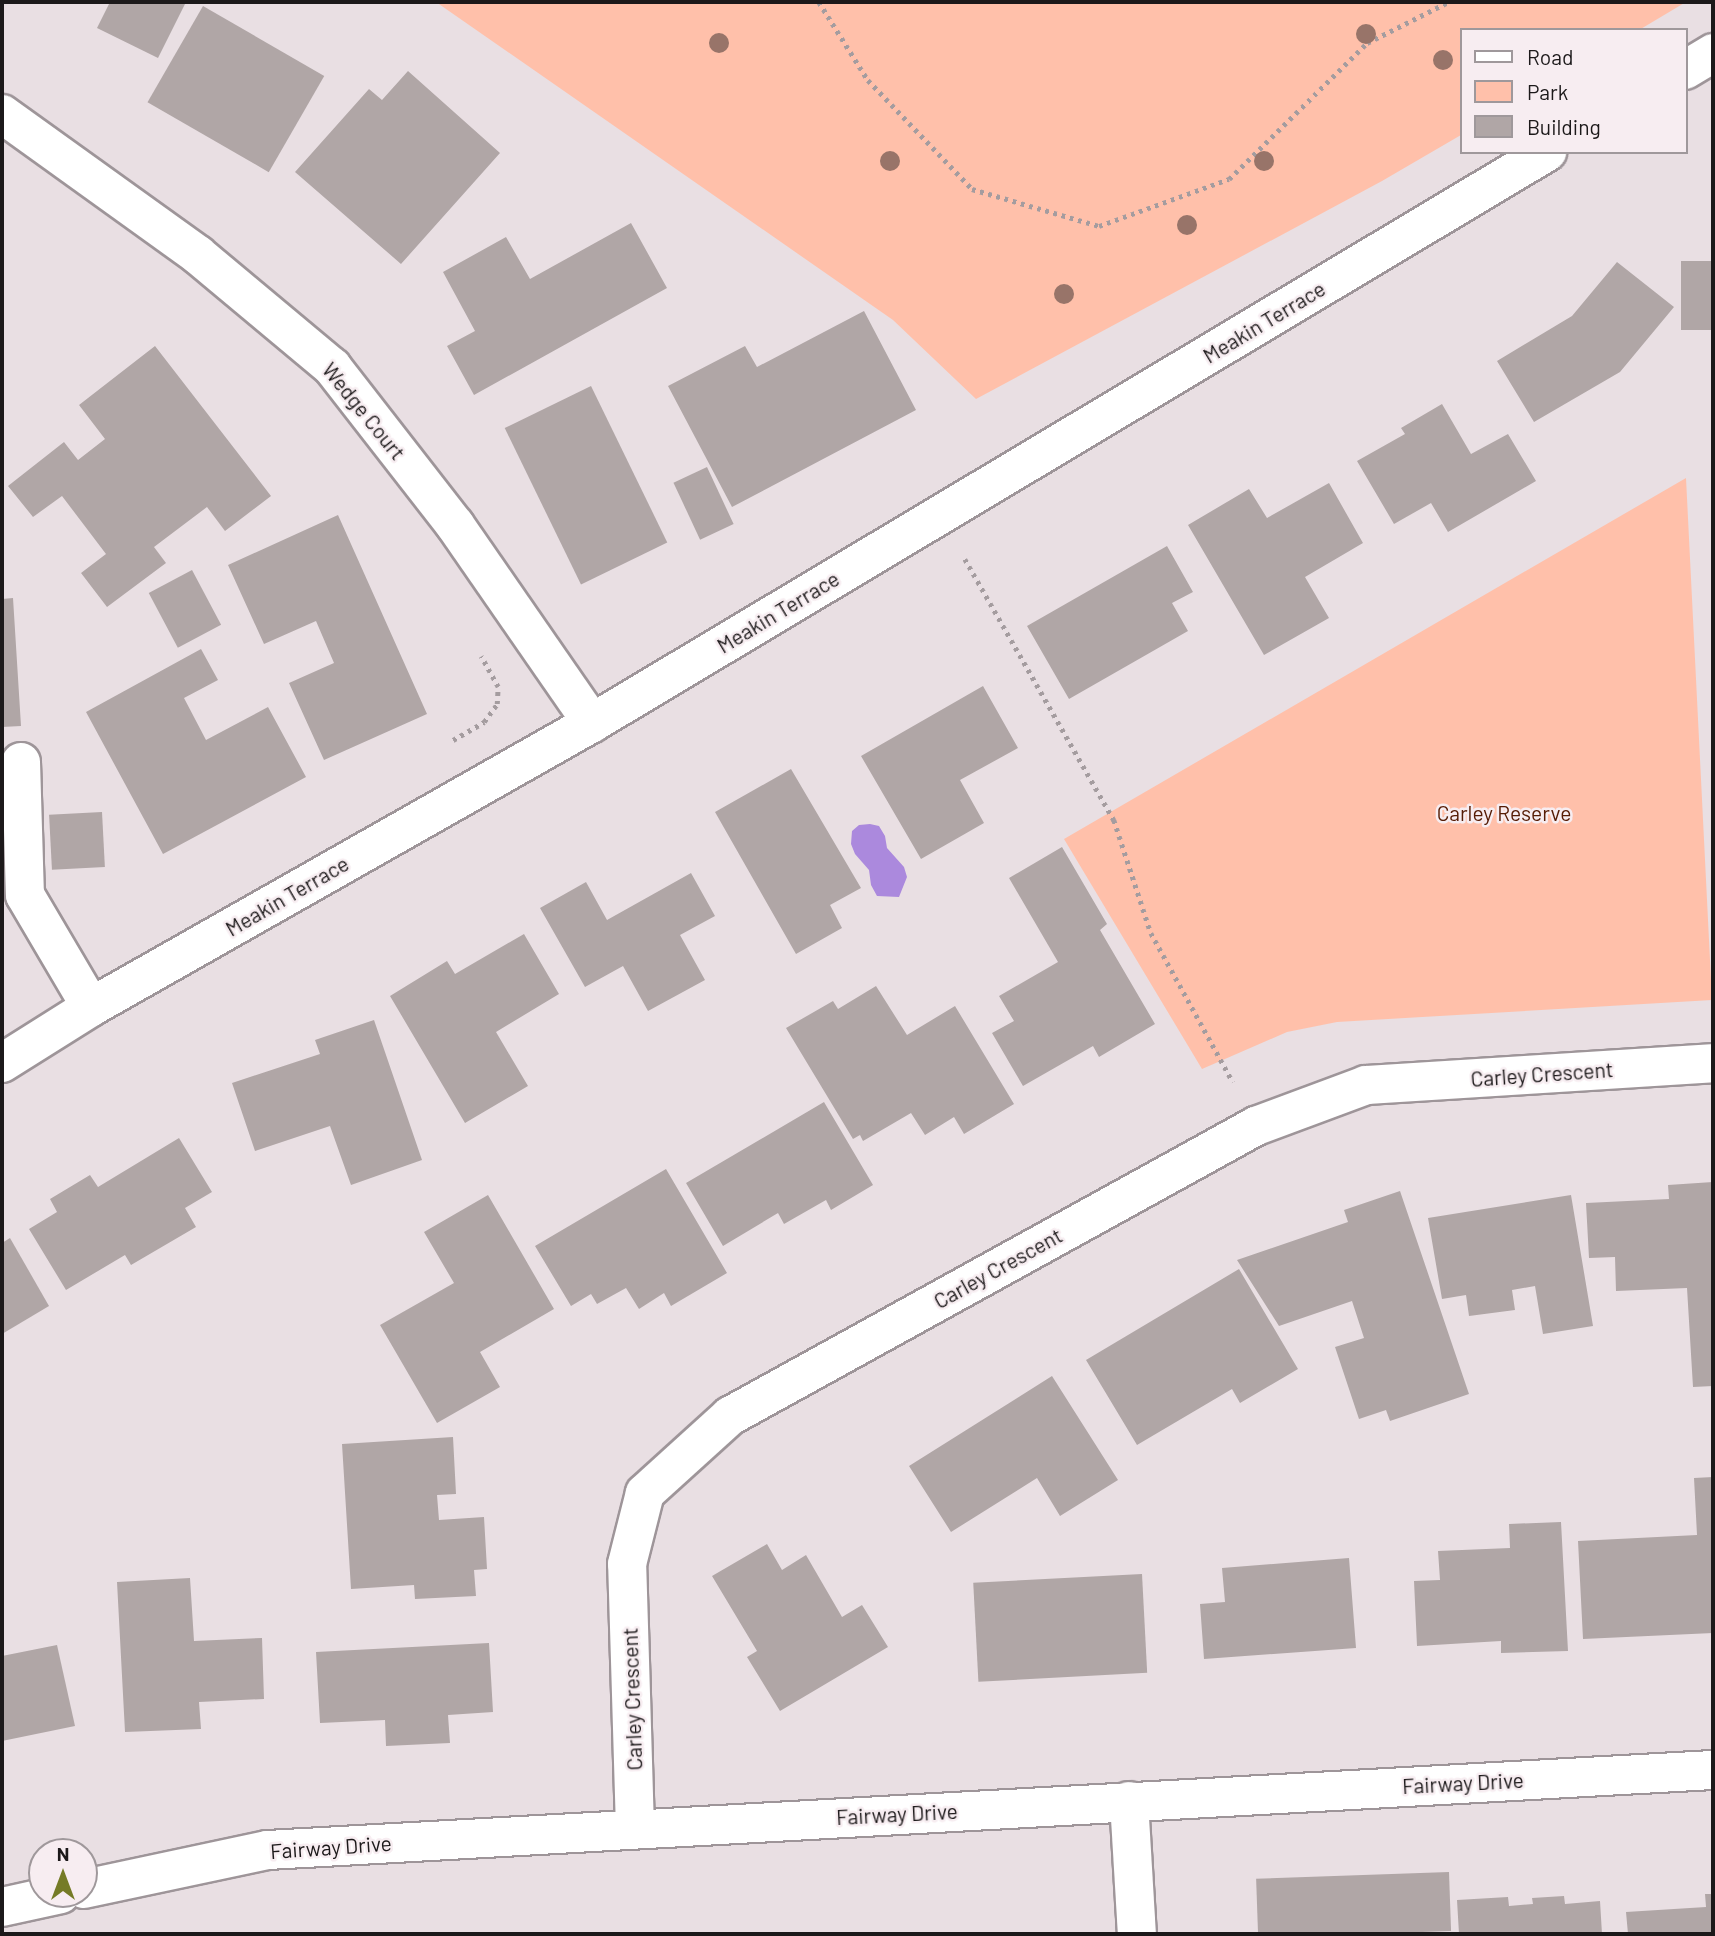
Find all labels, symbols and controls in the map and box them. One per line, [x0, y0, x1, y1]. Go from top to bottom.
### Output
legend [1460, 28, 1687, 154]
text: Road [1527, 44, 1573, 69]
text: Park [1527, 79, 1568, 104]
text: Building [1527, 114, 1601, 139]
street label: Meakin Terrace [1198, 276, 1330, 368]
street label: Wedge Court [317, 357, 411, 465]
street label: Meakin Terrace [712, 566, 844, 658]
park label: Carley Reserve [1437, 800, 1571, 826]
street label: Meakin Terrace [221, 851, 353, 941]
street label: Carley Crescent [1470, 1056, 1614, 1092]
street label: Carley Crescent [929, 1222, 1067, 1314]
street label: Carley Crescent [617, 1627, 647, 1771]
street label: Fairway Drive [1402, 1767, 1524, 1799]
street label: Fairway Drive [836, 1798, 958, 1830]
street label: Fairway Drive [269, 1830, 393, 1864]
north arrow [28, 1838, 98, 1908]
text: N [57, 1842, 69, 1865]

